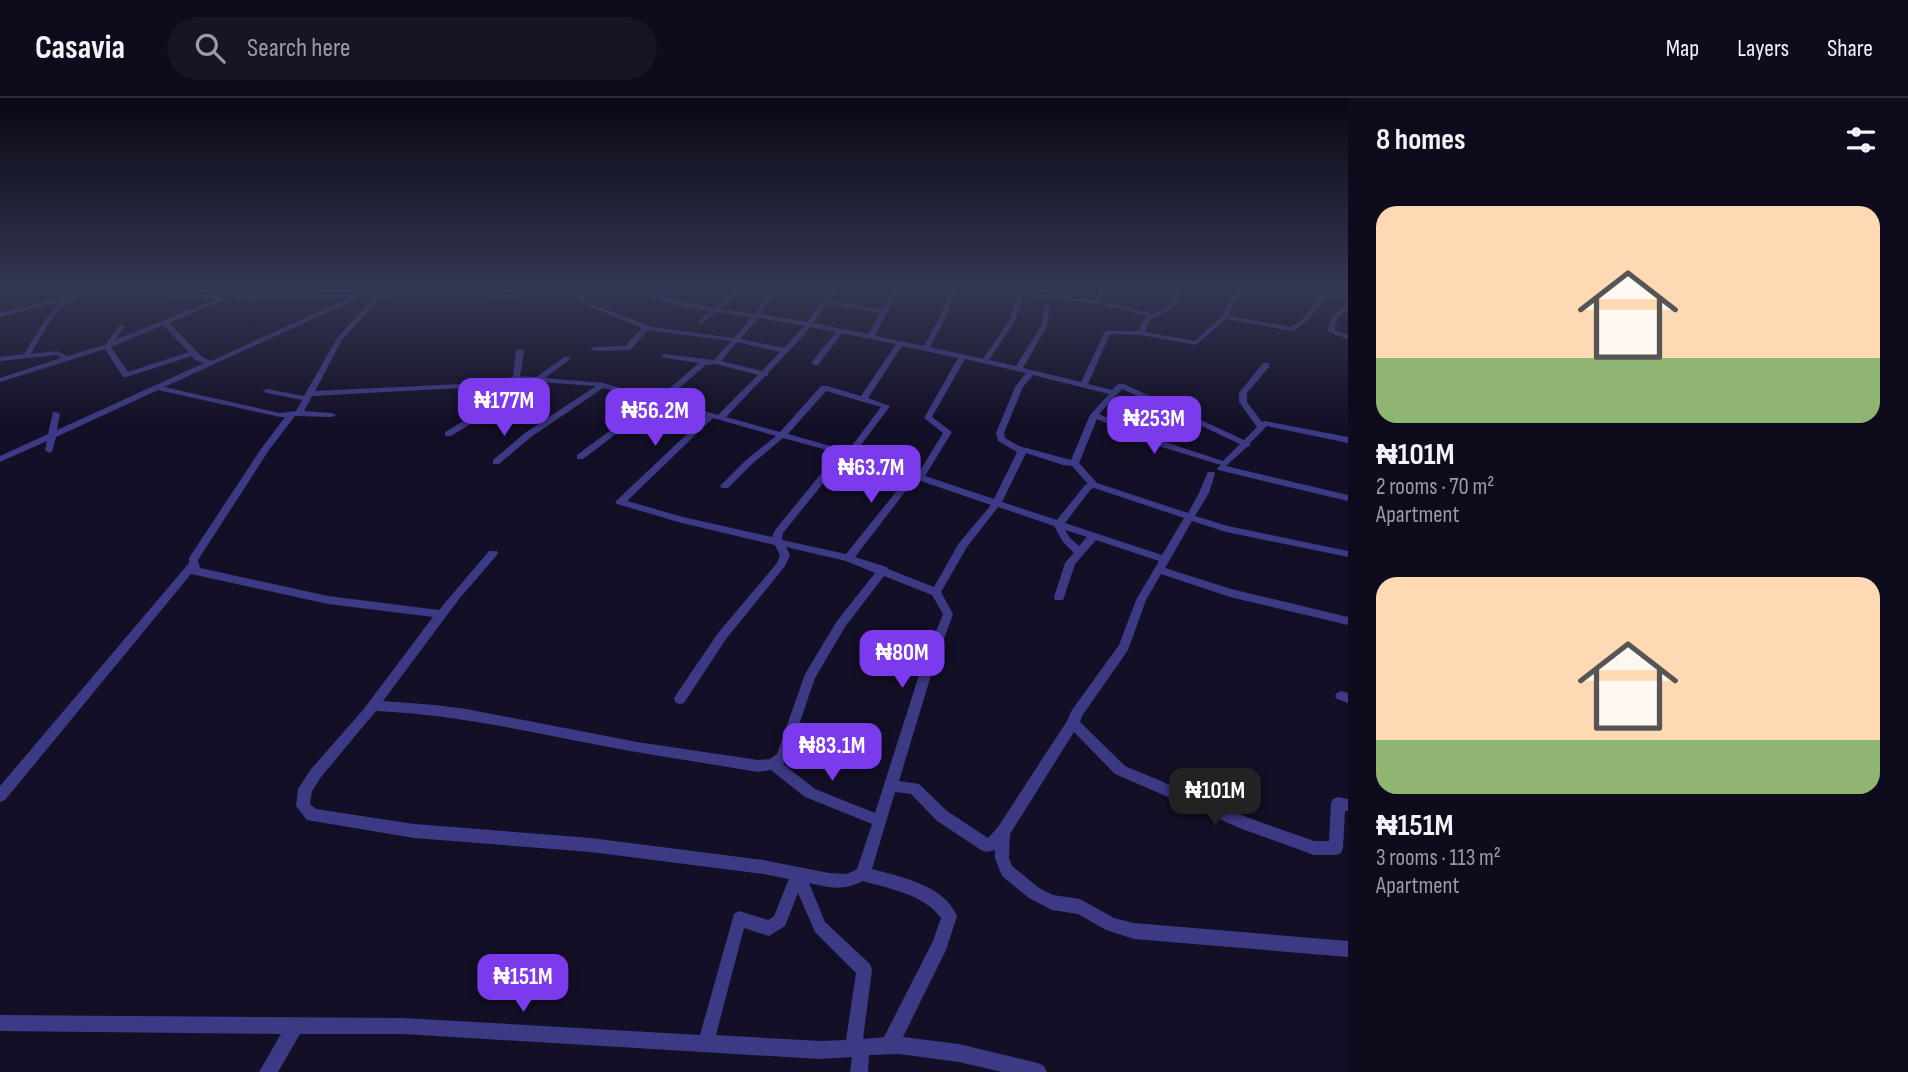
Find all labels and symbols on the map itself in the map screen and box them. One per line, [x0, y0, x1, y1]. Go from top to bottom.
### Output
pin: ₦177M [455, 378, 553, 438]
pin: ₦56.2M [598, 388, 712, 448]
pin: ₦253M [1105, 396, 1203, 456]
pin: ₦63.7M [814, 446, 928, 505]
pin: ₦80M [861, 630, 943, 690]
pin: ₦83.1M [775, 724, 889, 783]
pin: ₦101M [1166, 768, 1264, 828]
pin: ₦151M [474, 954, 572, 1014]

